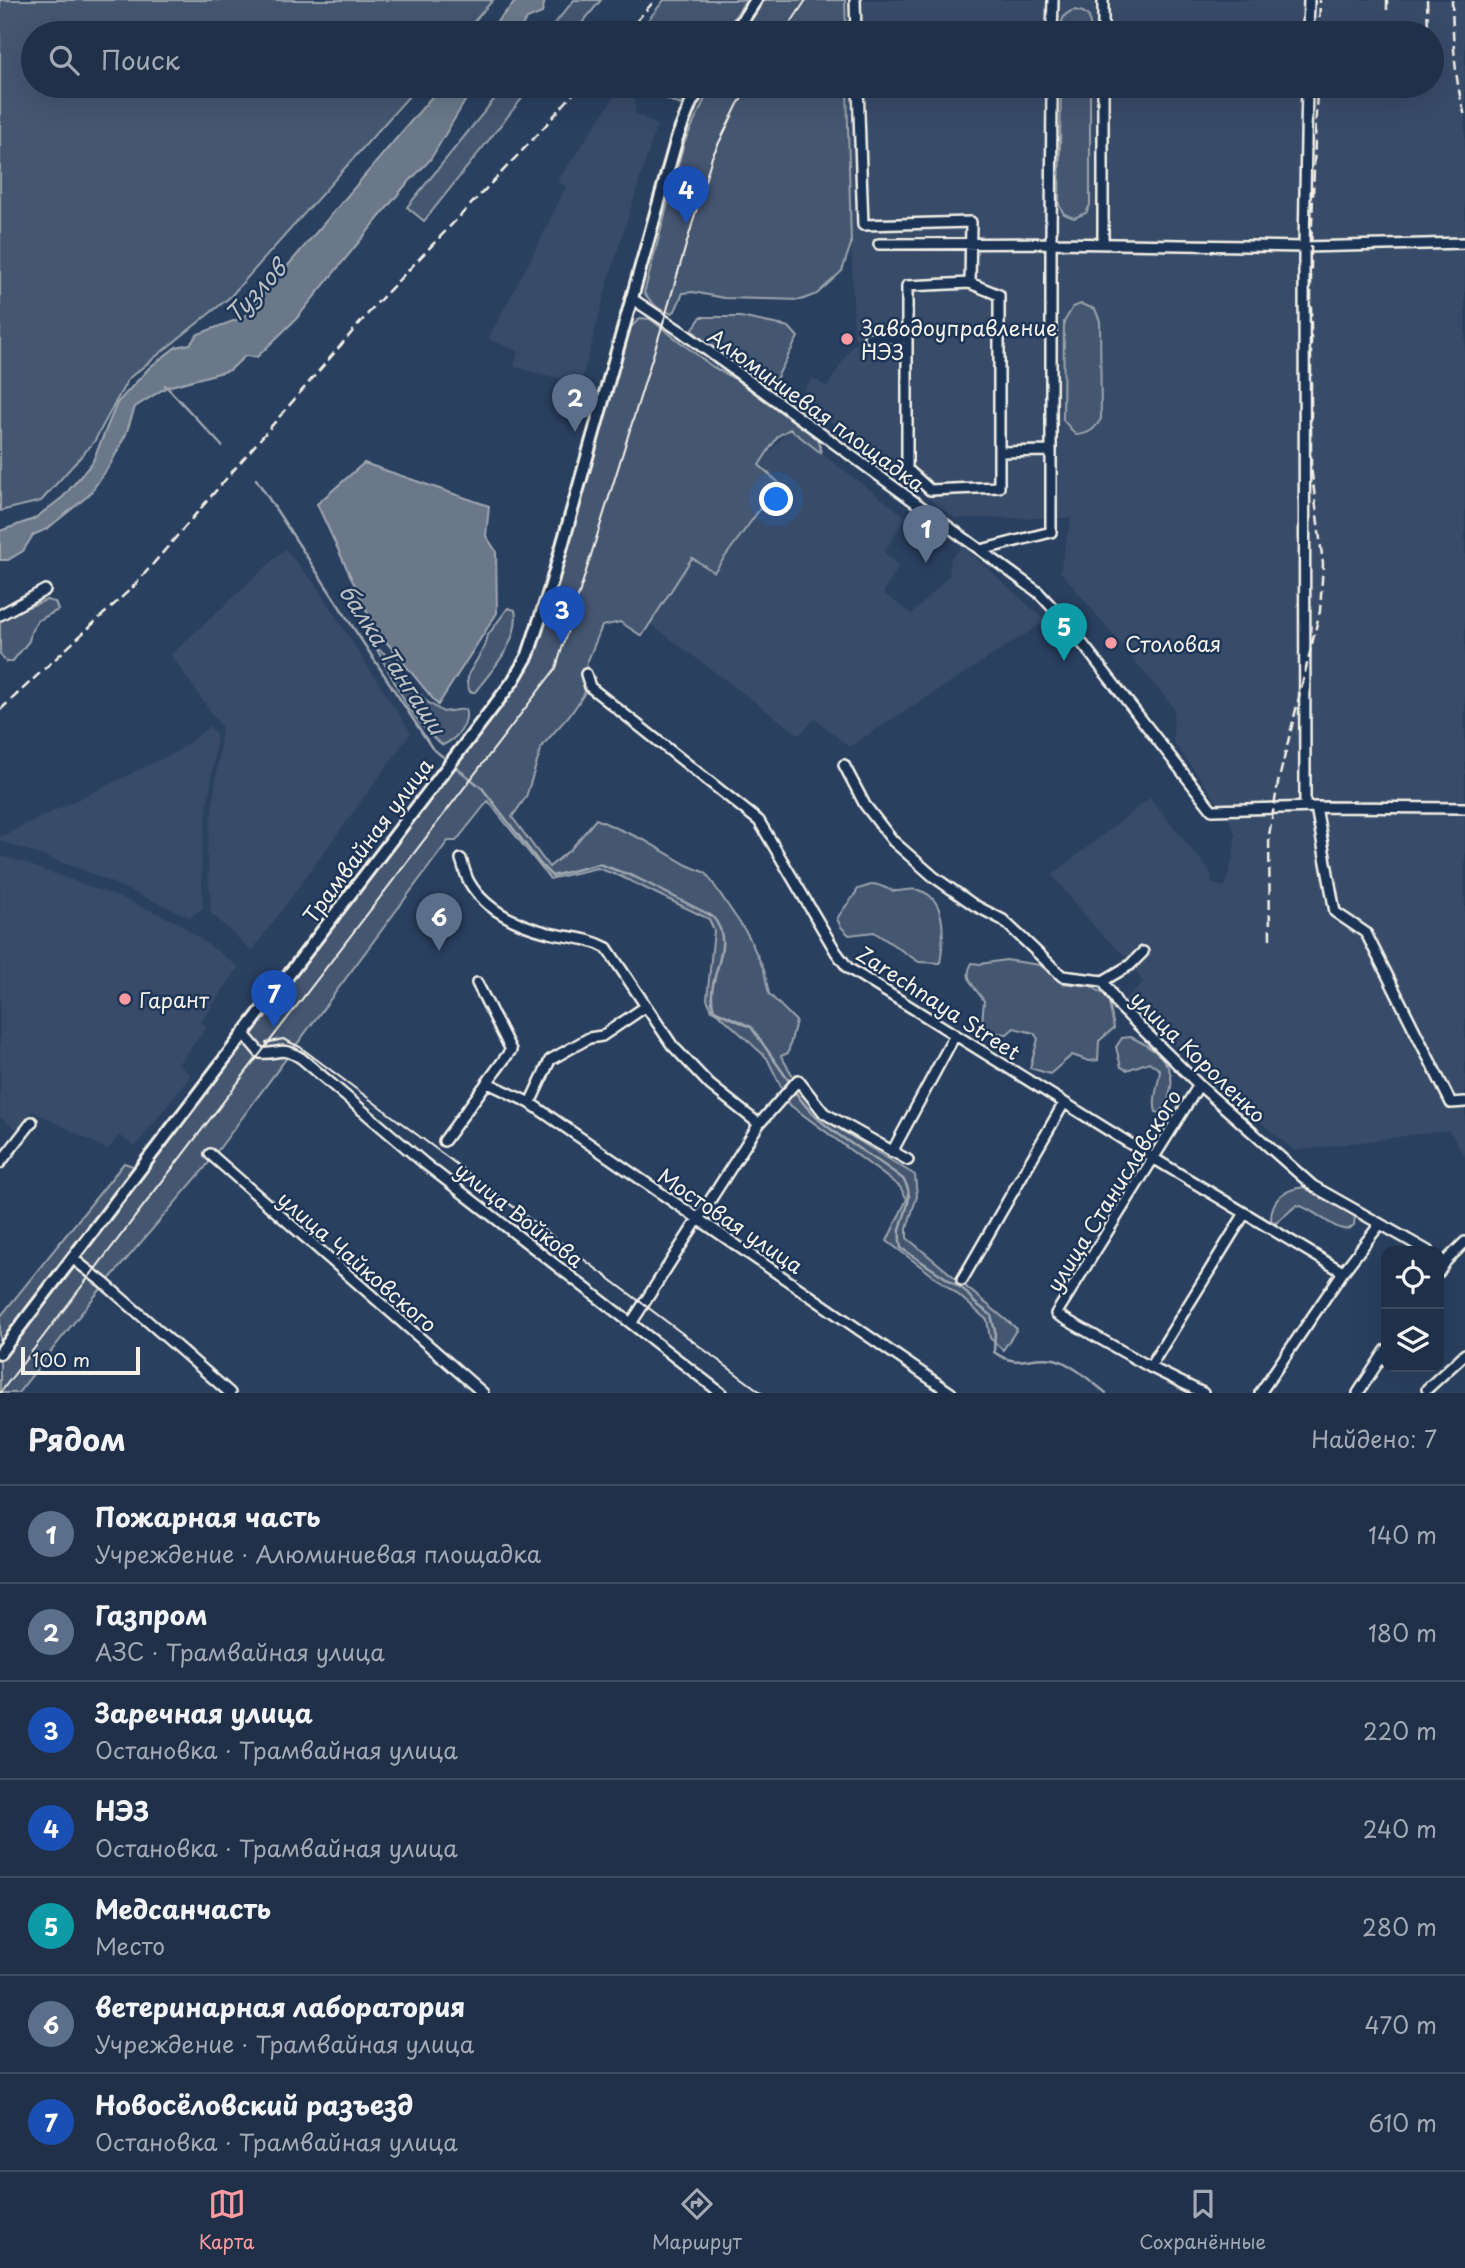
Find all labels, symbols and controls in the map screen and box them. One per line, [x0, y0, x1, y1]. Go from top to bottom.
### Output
search box [21, 21, 1444, 98]
text: Поиск [101, 40, 180, 79]
icon: search [45, 41, 83, 79]
pin: 4 [663, 166, 709, 224]
water label: Тузлов [216, 248, 296, 331]
place label: Заводоуправление НЭЗ [861, 311, 1057, 367]
street label: Алюминиевая площадка [702, 319, 932, 499]
marker: Заводоуправление НЭЗ [839, 331, 855, 347]
pin: 2 [552, 374, 598, 432]
your location [759, 482, 793, 516]
pin: 1 [903, 505, 949, 563]
water label: балка Тангаши [331, 576, 456, 743]
pin: 3 [539, 586, 585, 644]
pin: 5 [1041, 603, 1087, 661]
place label: Столовая [1125, 627, 1221, 659]
marker: Столовая [1103, 635, 1119, 651]
street label: Трамвайная улица [294, 750, 440, 929]
pin: 6 [416, 893, 462, 951]
street label: Zarechnaya Street [851, 937, 1027, 1067]
pin: 7 [251, 970, 297, 1028]
place label: Гарант [139, 983, 210, 1015]
street label: улица Короленко [1124, 983, 1274, 1129]
marker: Гарант [117, 991, 133, 1007]
street label: улица Станиславского [1038, 1083, 1188, 1297]
street label: улица Войкова [449, 1153, 591, 1275]
street label: Мостовая улица [652, 1159, 811, 1281]
street label: улица Чайковского [271, 1183, 445, 1339]
map controls [1381, 1246, 1444, 1372]
button: locate [1381, 1246, 1444, 1309]
button: layers [1381, 1309, 1444, 1372]
scale bar [21, 1344, 140, 1376]
text: 100 m [32, 1345, 90, 1373]
text: Рядом [28, 1416, 126, 1461]
text: Найдено: 7 [1311, 1421, 1437, 1456]
text: Пожарная часть [95, 1497, 321, 1536]
text: 1 [46, 1517, 57, 1552]
text: 140 m [1368, 1517, 1437, 1552]
text: Учреждение · Алюминиевая площадка [95, 1536, 541, 1571]
text: Газпром [95, 1595, 208, 1634]
text: 2 [43, 1615, 59, 1650]
text: 180 m [1368, 1615, 1437, 1650]
text: АЗС · Трамвайная улица [95, 1634, 385, 1669]
text: Заречная улица [95, 1693, 313, 1732]
text: 3 [43, 1713, 59, 1748]
text: 220 m [1363, 1713, 1437, 1748]
text: Остановка · Трамвайная улица [95, 1732, 458, 1767]
text: НЭЗ [95, 1791, 149, 1830]
text: 4 [43, 1811, 59, 1846]
text: 240 m [1363, 1811, 1437, 1846]
text: Остановка · Трамвайная улица [95, 1830, 458, 1865]
text: Медсанчасть [95, 1889, 271, 1928]
text: 5 [44, 1909, 58, 1944]
text: 280 m [1362, 1909, 1437, 1944]
text: Место [95, 1928, 165, 1963]
text: ветеринарная лаборатория [95, 1987, 465, 2026]
text: 6 [43, 2007, 59, 2042]
text: 470 m [1364, 2007, 1437, 2042]
text: Учреждение · Трамвайная улица [95, 2026, 474, 2061]
text: Новосёловский разъезд [95, 2085, 413, 2124]
text: 7 [44, 2105, 58, 2140]
text: 610 m [1369, 2105, 1437, 2140]
text: Остановка · Трамвайная улица [95, 2124, 458, 2159]
tab: Карта [199, 2185, 255, 2255]
tab: Маршрут [652, 2185, 742, 2255]
tab: Сохранённые [1139, 2185, 1266, 2255]

